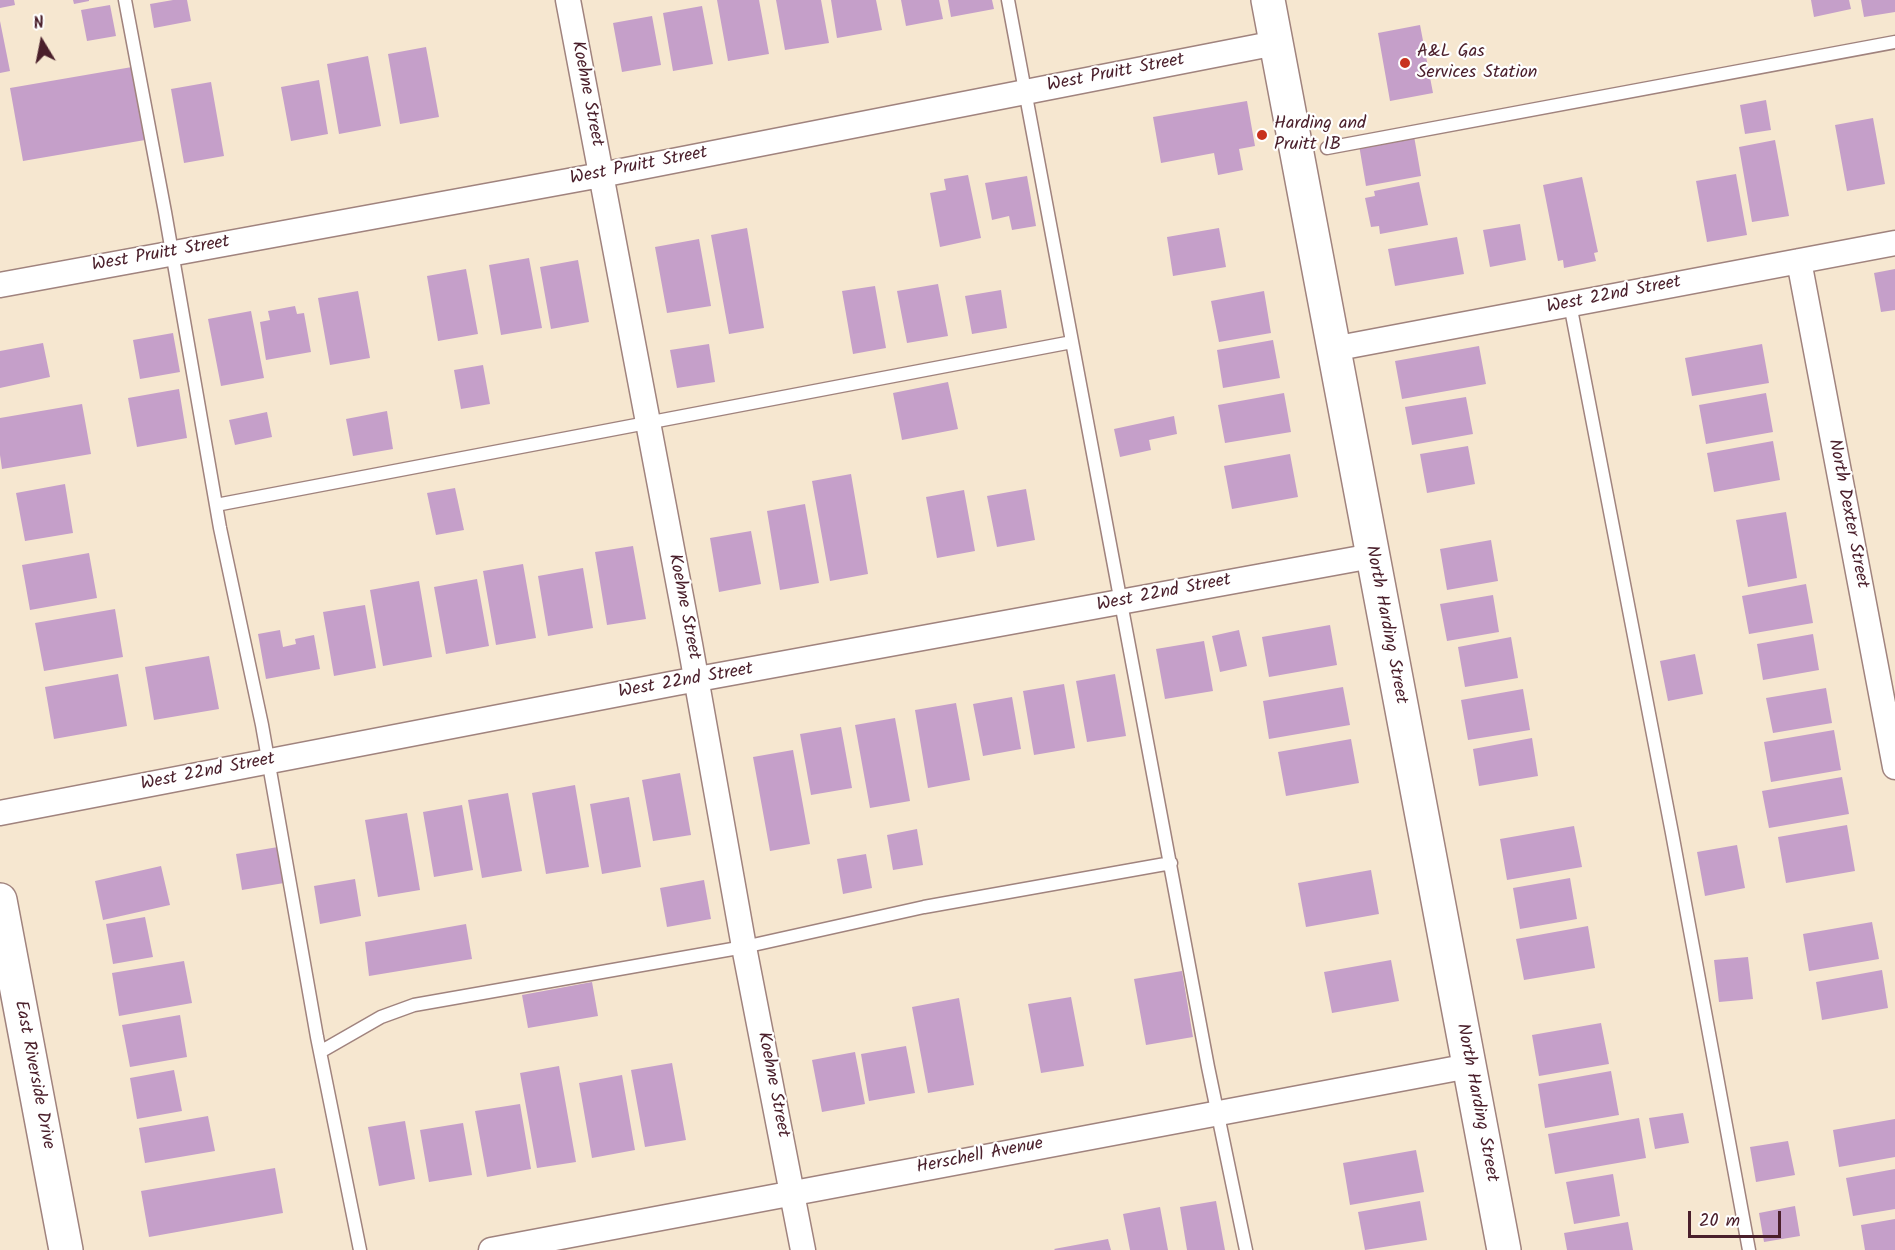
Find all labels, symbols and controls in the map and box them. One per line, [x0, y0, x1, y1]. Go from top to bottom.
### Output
text: N [32, 11, 46, 37]
north arrow [12, 12, 72, 72]
street label: Koehne Street [565, 39, 607, 149]
place label: A&L Gas Services Station [1417, 42, 1537, 84]
street label: West Pruitt Street [1045, 50, 1187, 98]
marker: A&L Gas Services Station [1398, 56, 1412, 70]
place label: Harding and Pruitt IB [1274, 114, 1366, 156]
marker: Harding and Pruitt IB [1255, 128, 1269, 142]
street label: West Pruitt Street [568, 143, 710, 191]
street label: West Pruitt Street [90, 232, 232, 278]
street label: West 22nd Street [1545, 272, 1683, 320]
street label: North Dexter Street [1822, 438, 1872, 590]
street label: North Harding Street [1359, 544, 1411, 706]
street label: Koehne Street [662, 552, 704, 662]
street label: West 22nd Street [1095, 570, 1233, 618]
street label: West 22nd Street [617, 660, 755, 704]
street label: West 22nd Street [139, 749, 277, 797]
street label: East Riverside Drive [8, 999, 58, 1151]
street label: North Harding Street [1450, 1022, 1502, 1184]
street label: Koehne Street [751, 1030, 793, 1140]
street label: Herschell Avenue [915, 1134, 1045, 1180]
scale bar [1691, 1199, 1784, 1237]
text: 20 m [1699, 1207, 1740, 1236]

